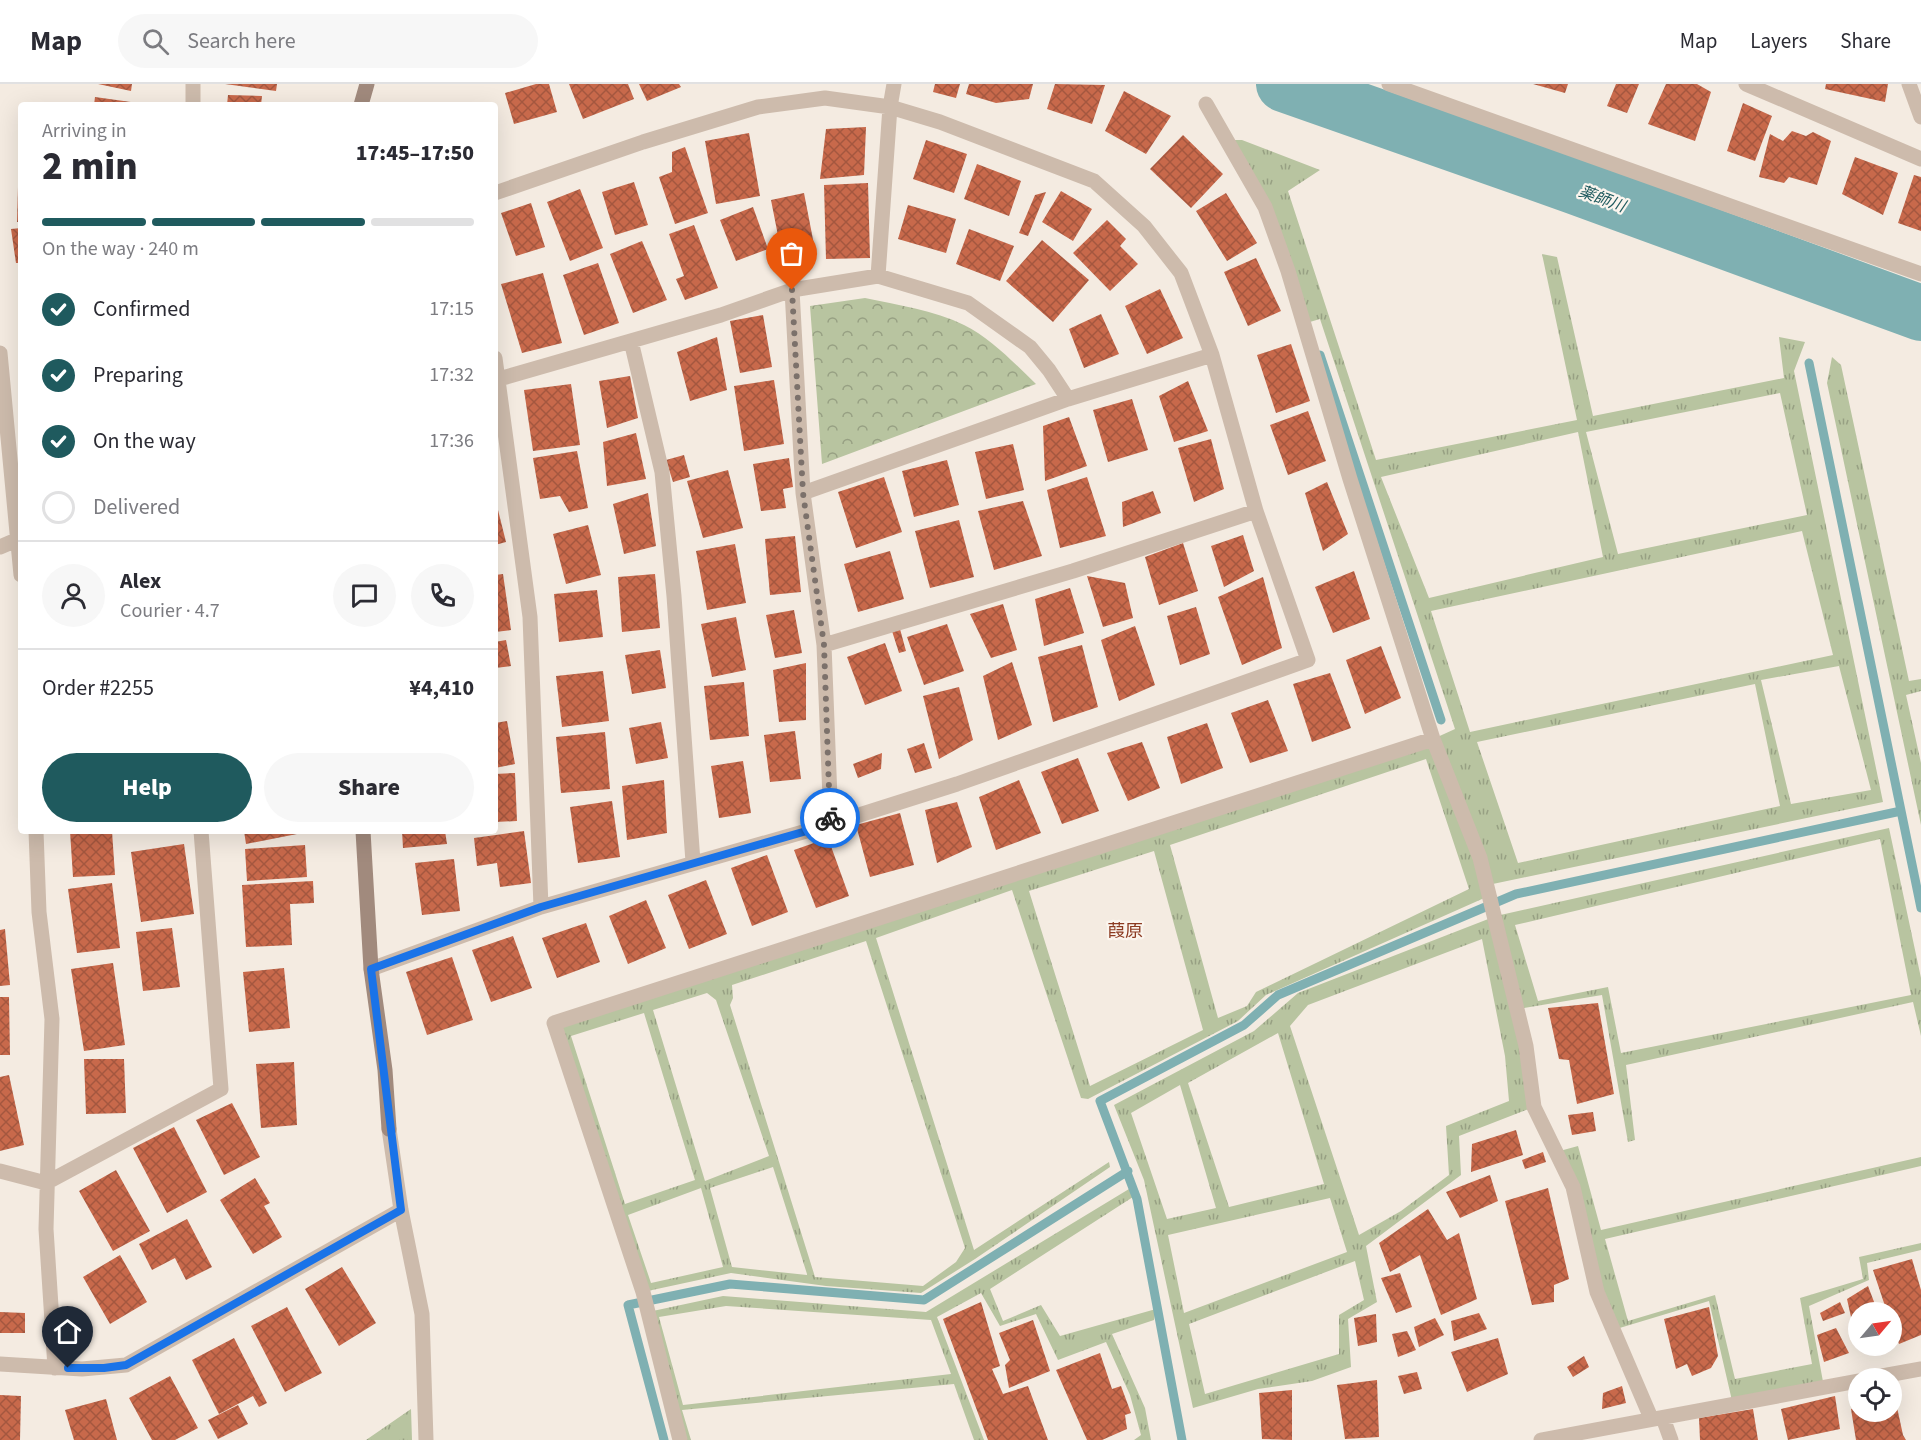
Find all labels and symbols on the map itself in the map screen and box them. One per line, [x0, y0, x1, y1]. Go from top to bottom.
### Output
water label: 薬師川 [1576, 180, 1630, 218]
pin [766, 228, 817, 290]
courier [800, 788, 860, 848]
district label: 葭原 [1107, 919, 1143, 944]
north arrow [1848, 1302, 1902, 1356]
pin [42, 1306, 93, 1368]

